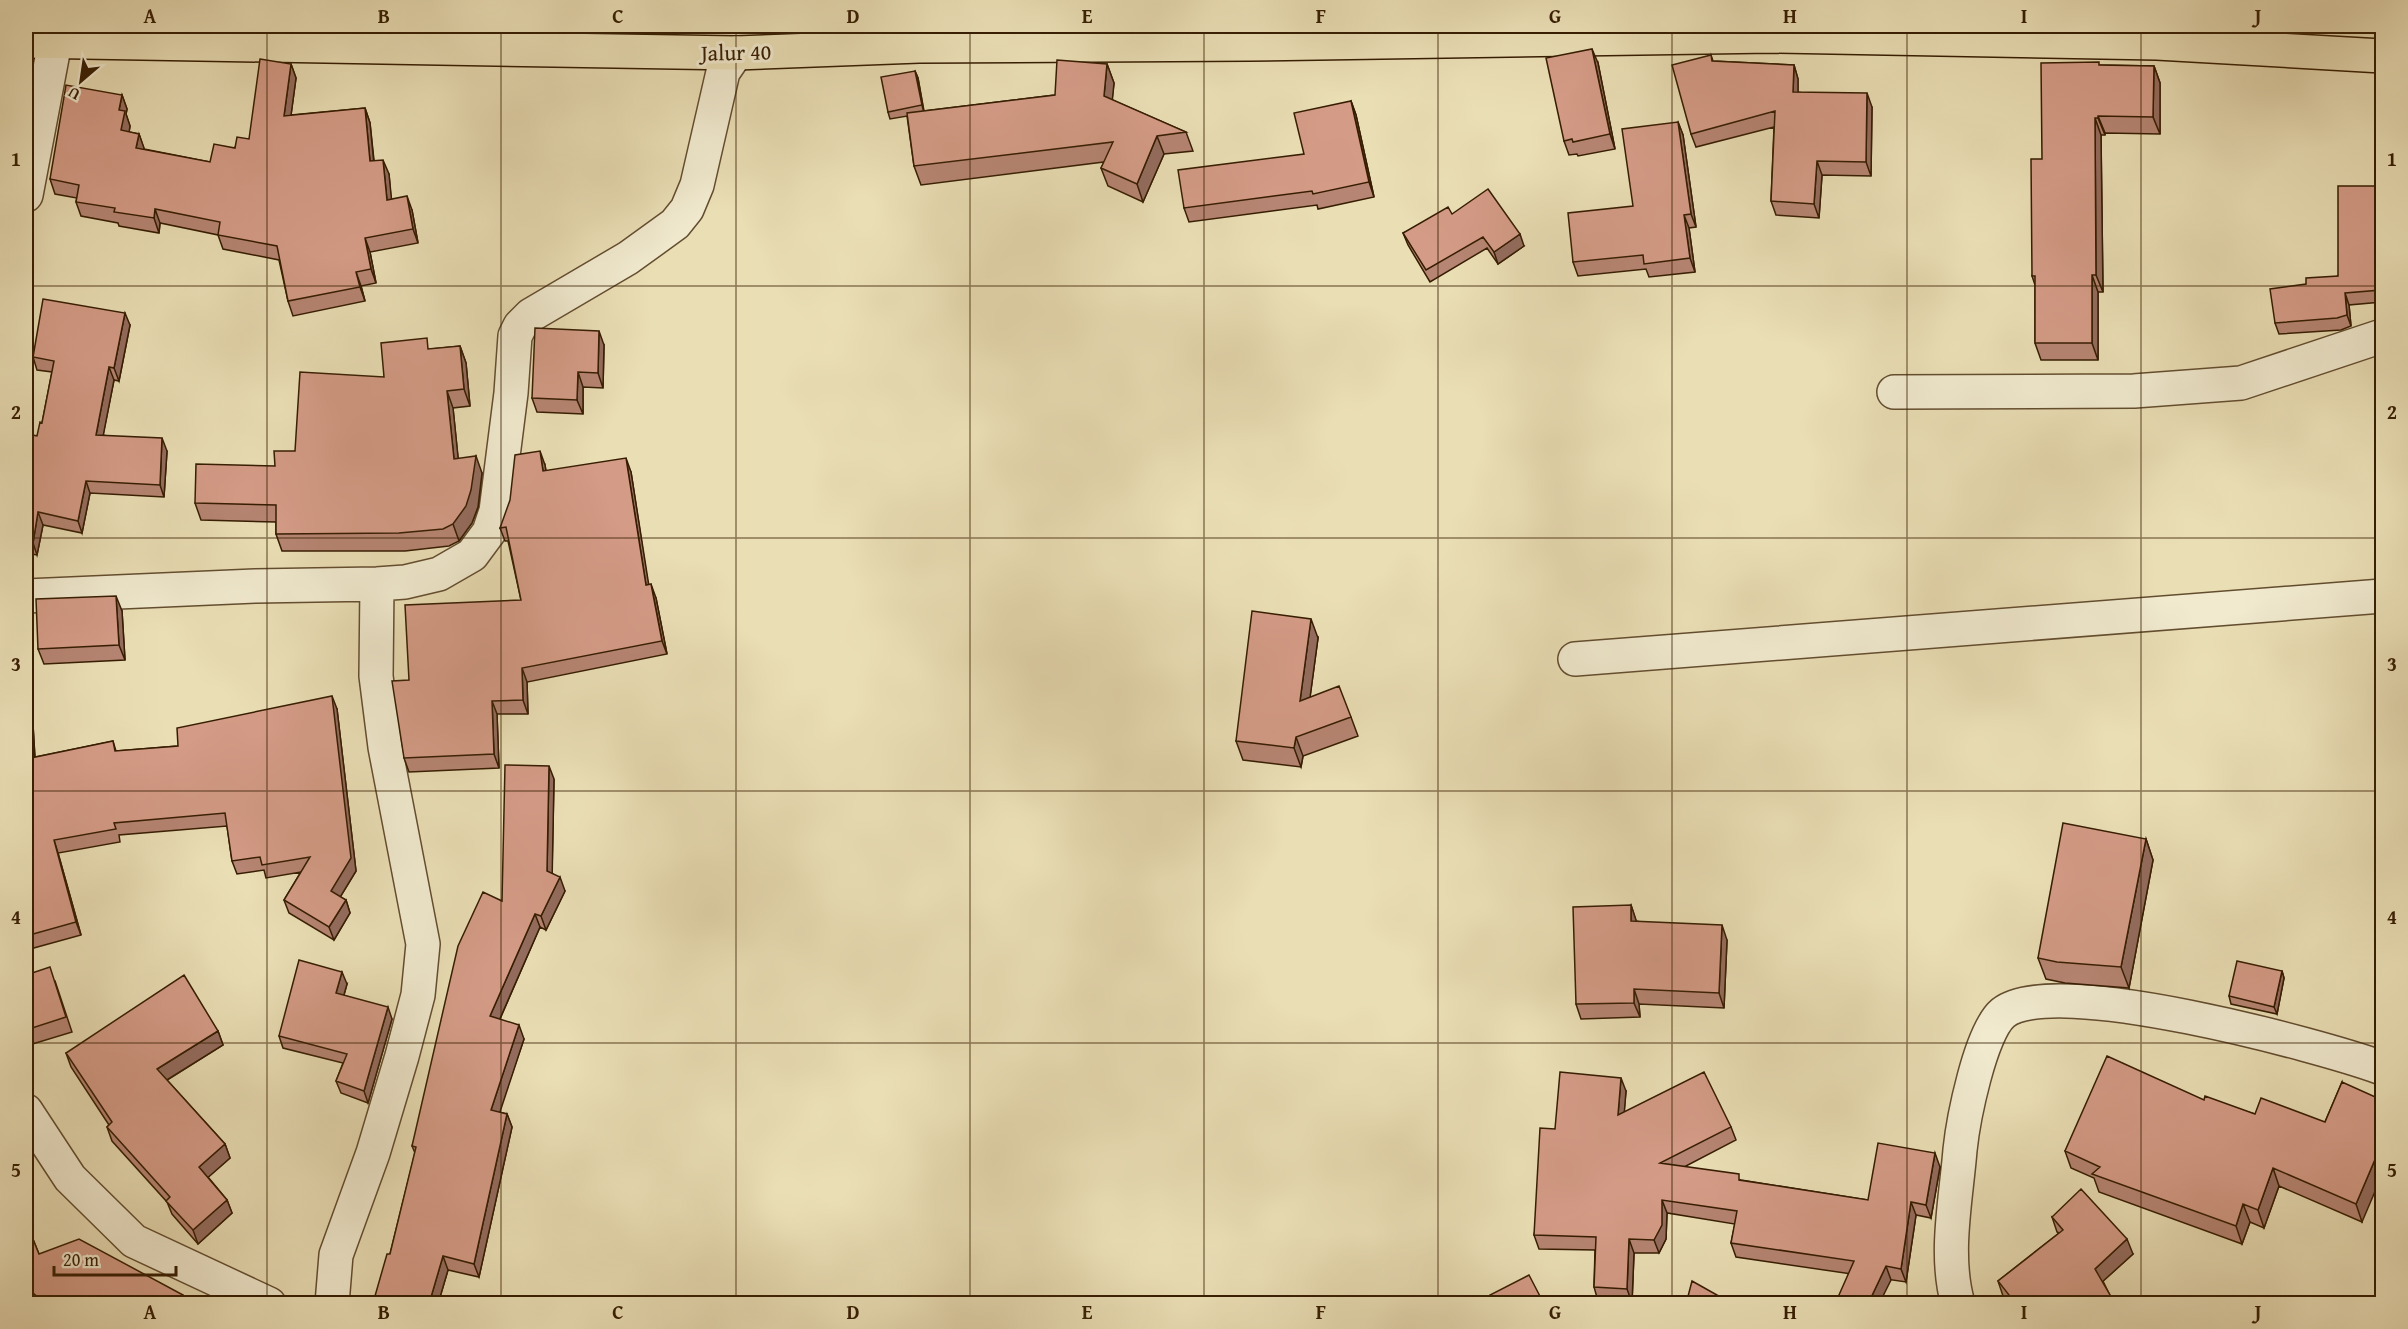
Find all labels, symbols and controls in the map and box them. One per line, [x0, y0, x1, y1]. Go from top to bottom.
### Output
text: A [144, 1, 157, 30]
text: B [378, 1, 390, 30]
text: C [612, 1, 624, 30]
text: D [846, 1, 860, 30]
text: E [1082, 1, 1093, 30]
text: F [1316, 1, 1326, 30]
text: G [1549, 1, 1561, 30]
text: H [1783, 1, 1797, 30]
text: I [2021, 1, 2027, 30]
text: J [2252, 1, 2262, 30]
street label: Jalur 40 [697, 35, 772, 69]
north arrow [51, 51, 111, 111]
text: U [63, 81, 84, 107]
text: 1 [11, 144, 21, 173]
text: 1 [2387, 144, 2397, 173]
text: 2 [11, 397, 21, 426]
text: 2 [2387, 397, 2397, 426]
text: 3 [11, 649, 21, 678]
text: 3 [2387, 649, 2397, 678]
text: 4 [11, 902, 21, 931]
text: 4 [2387, 902, 2397, 931]
text: 5 [11, 1155, 21, 1184]
text: 5 [2387, 1155, 2397, 1184]
scale bar [54, 1239, 176, 1277]
text: 20 m [63, 1246, 99, 1273]
text: A [144, 1297, 157, 1326]
text: B [378, 1297, 390, 1326]
text: C [612, 1297, 624, 1326]
text: D [846, 1297, 860, 1326]
text: E [1082, 1297, 1093, 1326]
text: F [1316, 1297, 1326, 1326]
text: G [1549, 1297, 1561, 1326]
text: H [1783, 1297, 1797, 1326]
text: I [2021, 1297, 2027, 1326]
text: J [2252, 1297, 2262, 1326]

